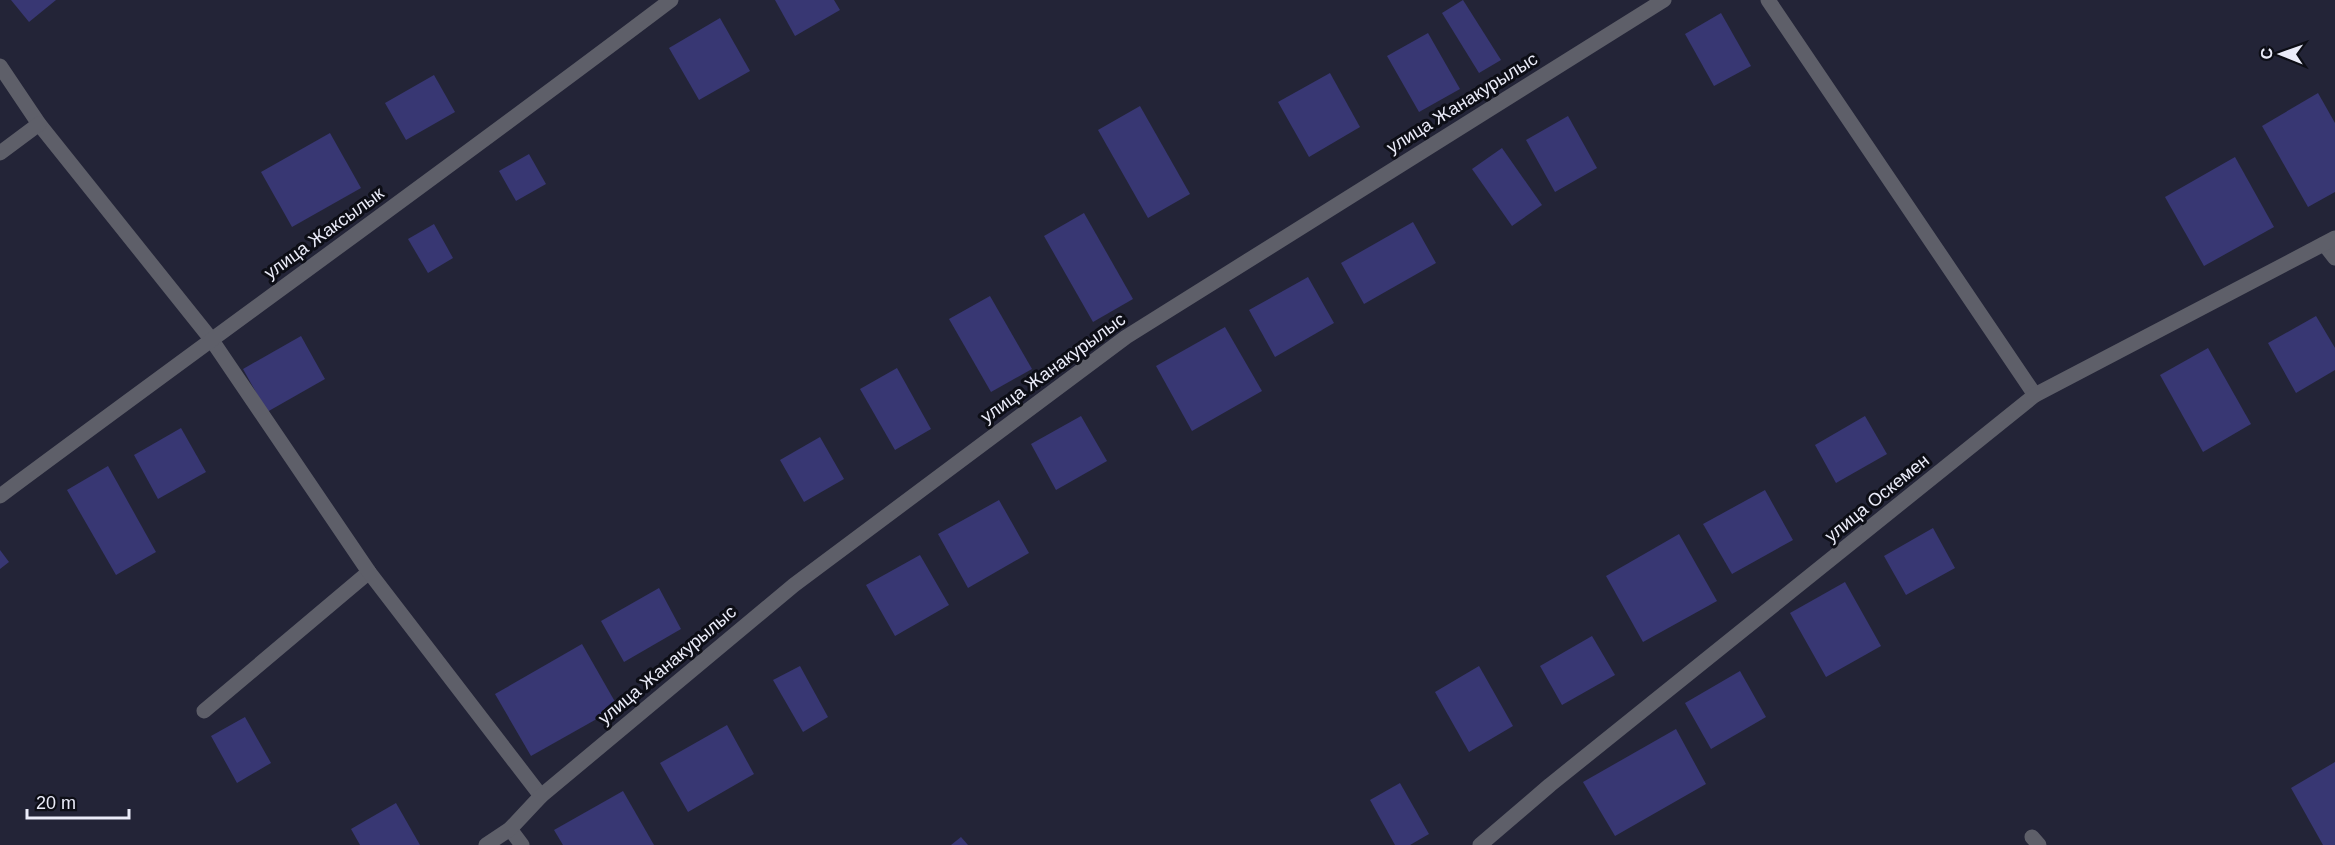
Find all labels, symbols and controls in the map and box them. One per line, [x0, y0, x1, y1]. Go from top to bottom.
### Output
north arrow [2251, 24, 2311, 84]
text: С [2258, 47, 2275, 60]
street label: улица Жанакурылыс [1383, 49, 1541, 157]
street label: улица Жаксылык [260, 183, 388, 283]
street label: улица Жанакурылыс [977, 309, 1129, 427]
street label: улица Оскемен [1821, 450, 1933, 546]
street label: улица Жанакурылыс [594, 602, 740, 728]
scale bar [27, 782, 129, 820]
text: 20 m [36, 793, 76, 813]

